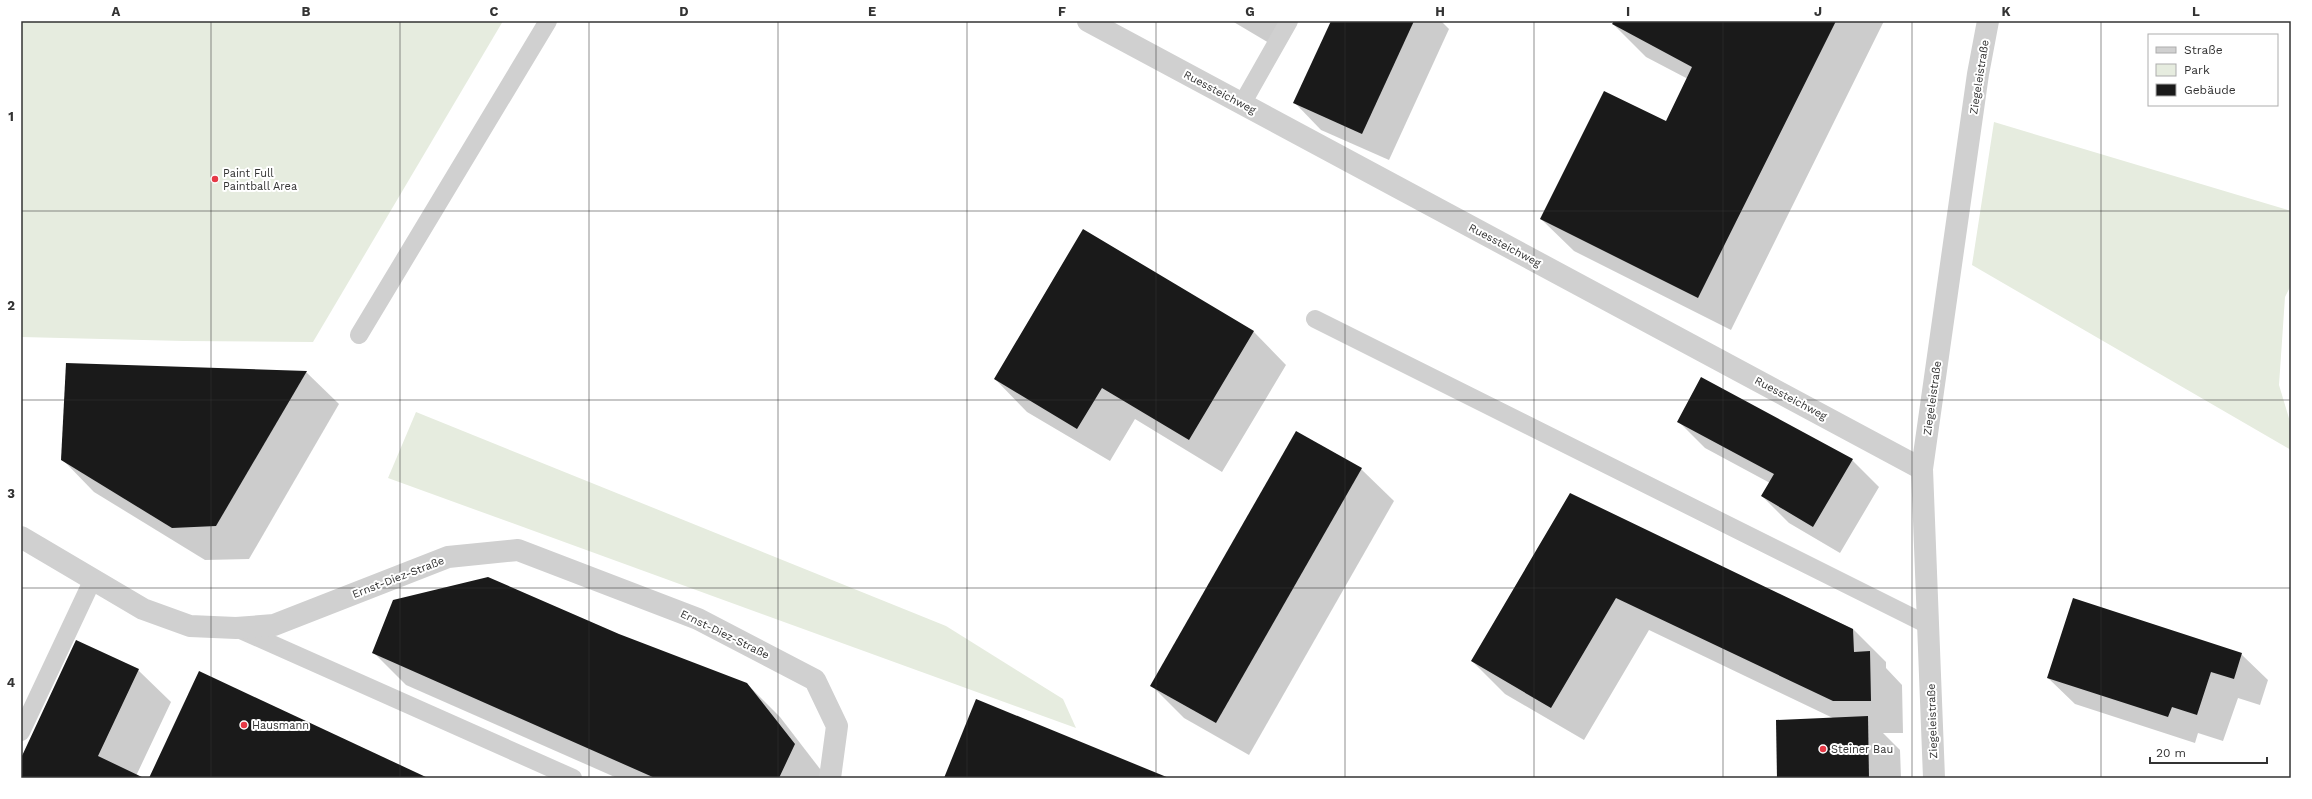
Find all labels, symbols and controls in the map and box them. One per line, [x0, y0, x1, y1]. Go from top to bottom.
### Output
text: A [112, 4, 121, 19]
text: B [302, 4, 311, 19]
text: C [490, 4, 499, 19]
text: D [679, 4, 689, 19]
text: E [868, 4, 876, 19]
text: F [1058, 4, 1066, 19]
text: G [1245, 4, 1255, 19]
text: H [1435, 4, 1445, 19]
text: I [1626, 4, 1630, 19]
text: J [1814, 4, 1822, 19]
text: K [2001, 4, 2011, 19]
text: L [2192, 4, 2200, 19]
legend [2148, 34, 2278, 106]
street label: Ziegeleistraße [1967, 39, 1992, 115]
text: Straße [2184, 43, 2223, 57]
text: Park [2184, 63, 2210, 77]
street label: Ruessteichweg [1181, 68, 1258, 117]
text: Gebäude [2184, 83, 2236, 97]
text: 1 [8, 109, 14, 124]
place label: Paint Full Paintball Area [223, 167, 297, 193]
marker: Paint Full Paintball Area [210, 174, 220, 184]
street label: Ruessteichweg [1466, 221, 1543, 270]
text: 2 [7, 298, 15, 313]
street label: Ziegeleistraße [1921, 360, 1944, 436]
street label: Ruessteichweg [1752, 374, 1829, 423]
text: 3 [7, 486, 15, 501]
street label: Ernst-Diez-Straße [350, 554, 446, 601]
street label: Ernst-Diez-Straße [678, 607, 771, 662]
text: 4 [7, 675, 16, 690]
street label: Ziegeleistraße [1925, 683, 1940, 759]
place label: Hausmann [252, 719, 309, 732]
marker: Hausmann [239, 720, 249, 730]
scale bar [2150, 739, 2267, 765]
place label: Steiner Bau [1831, 743, 1893, 756]
marker: Steiner Bau [1818, 744, 1828, 754]
text: 20 m [2156, 746, 2186, 760]

